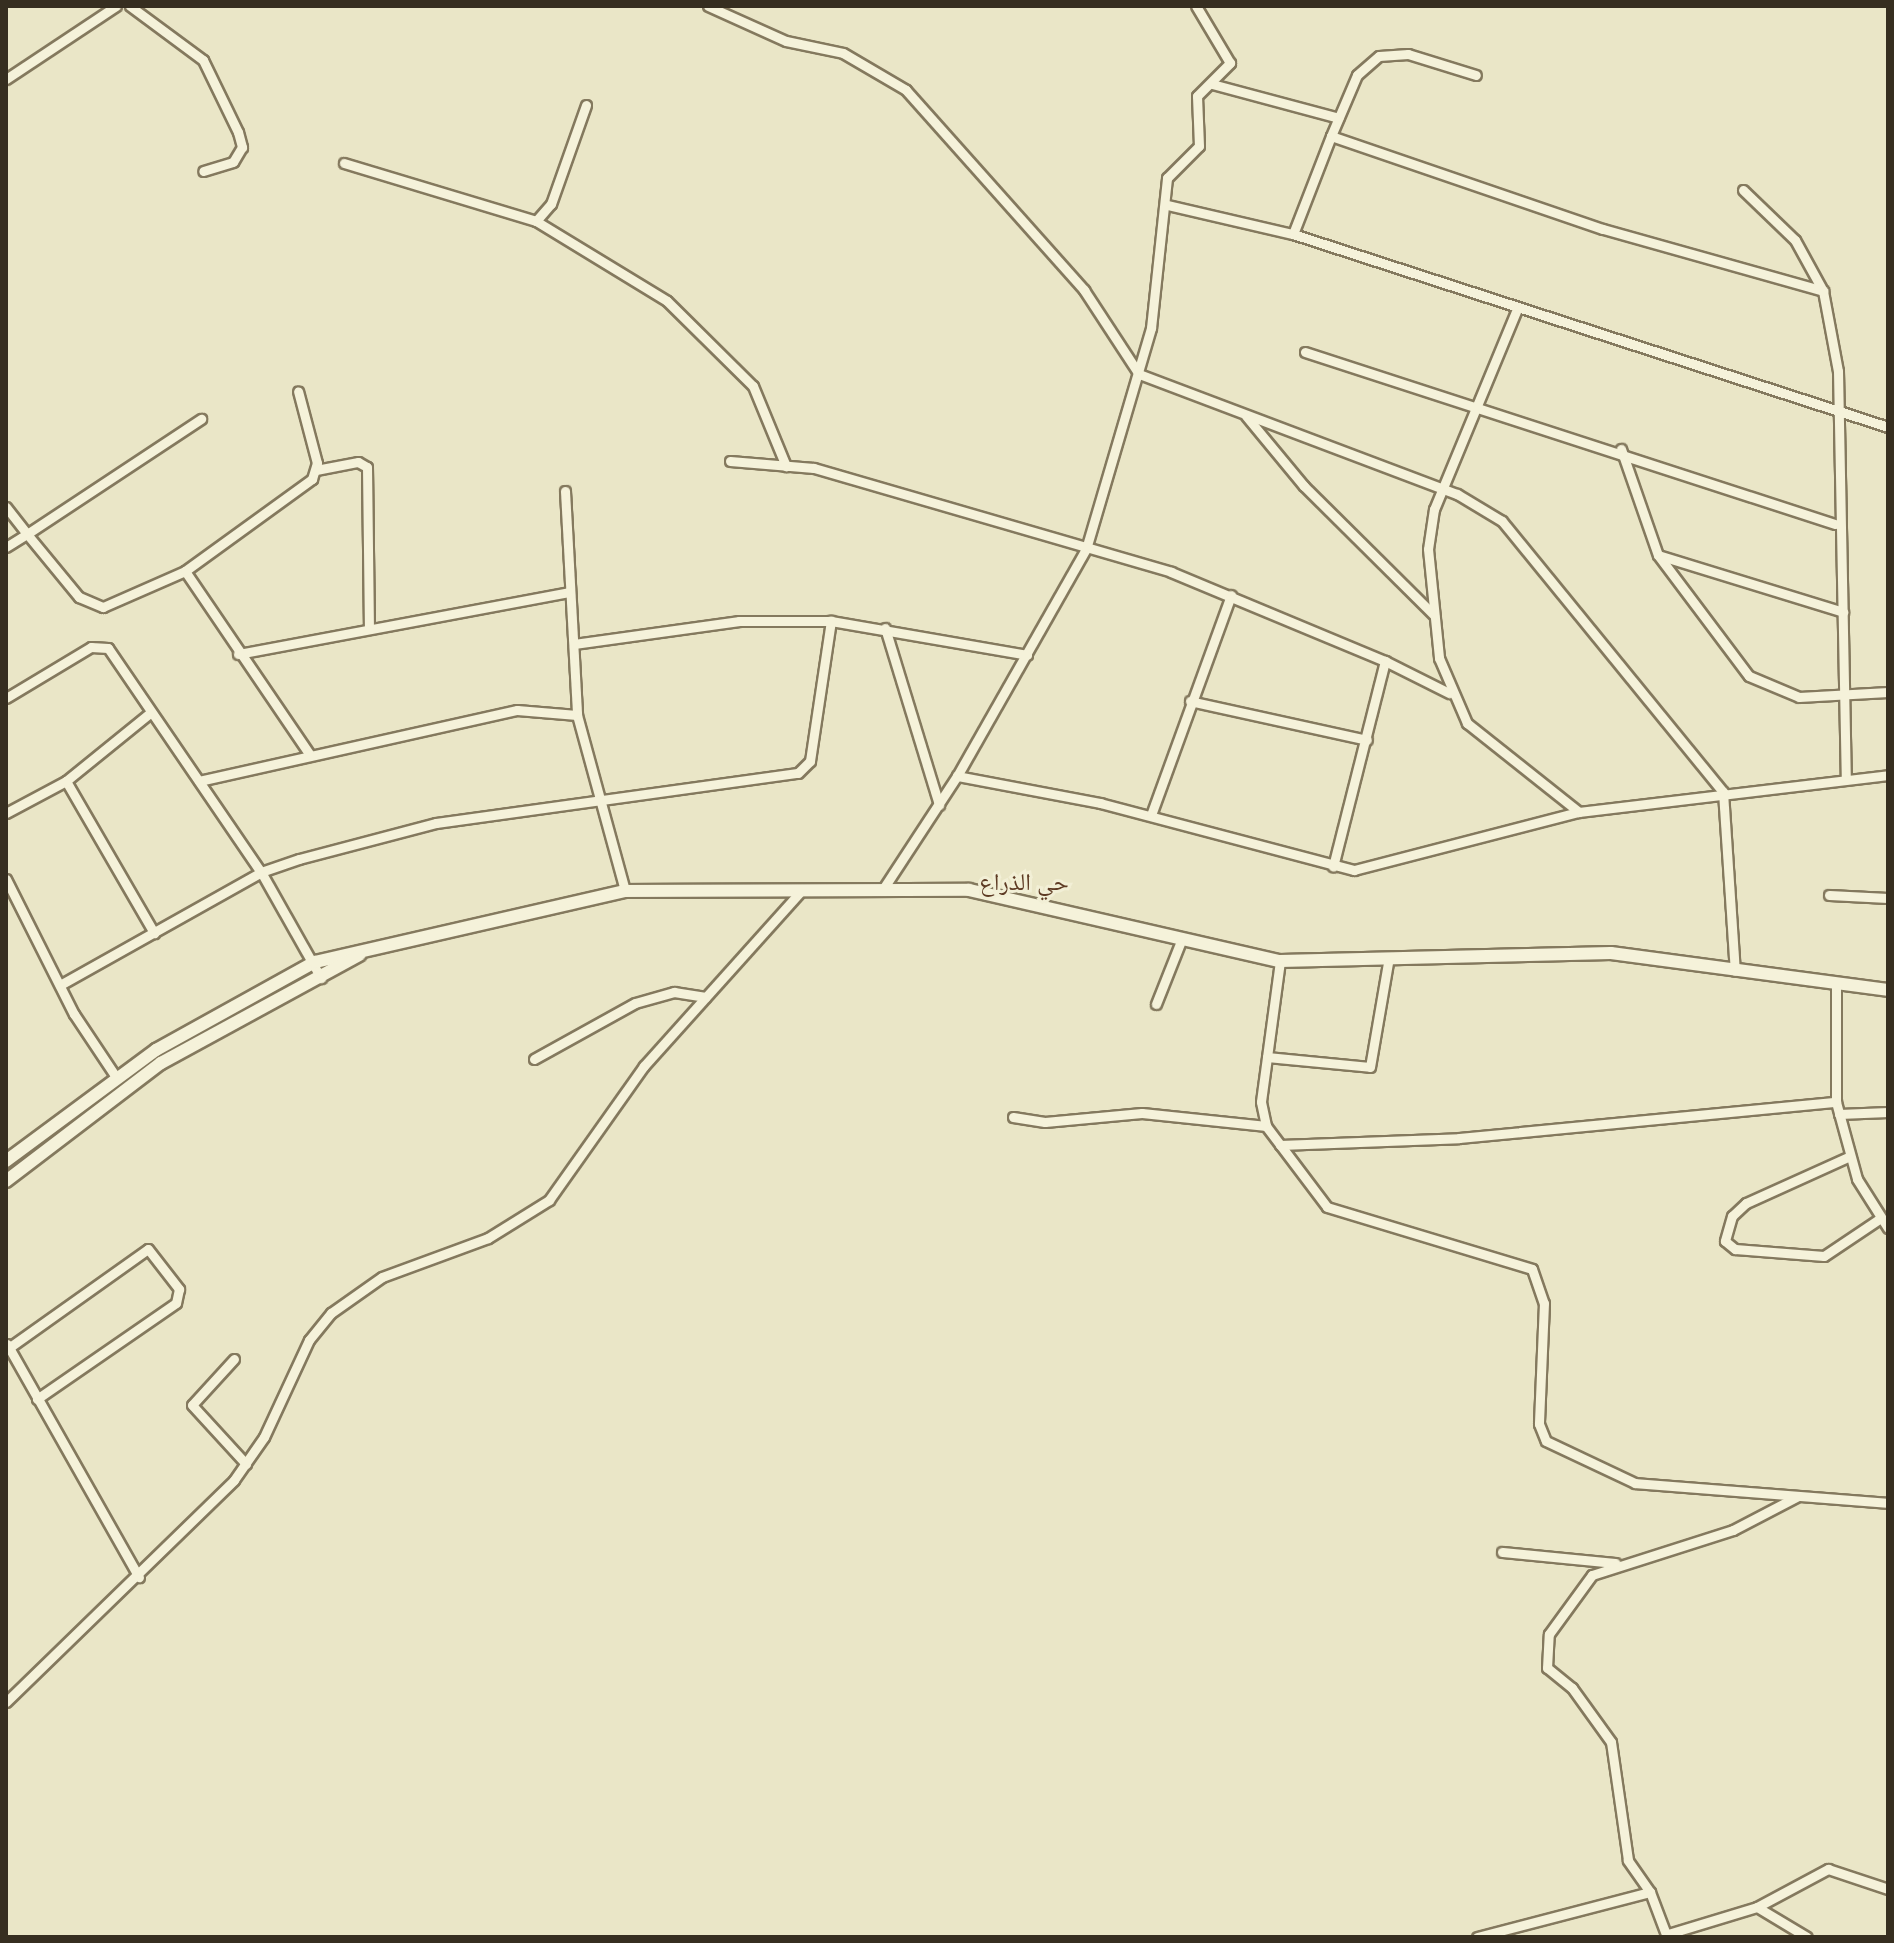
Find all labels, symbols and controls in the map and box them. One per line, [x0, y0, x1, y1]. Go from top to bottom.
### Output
district label: حي الذراع [979, 867, 1069, 895]

